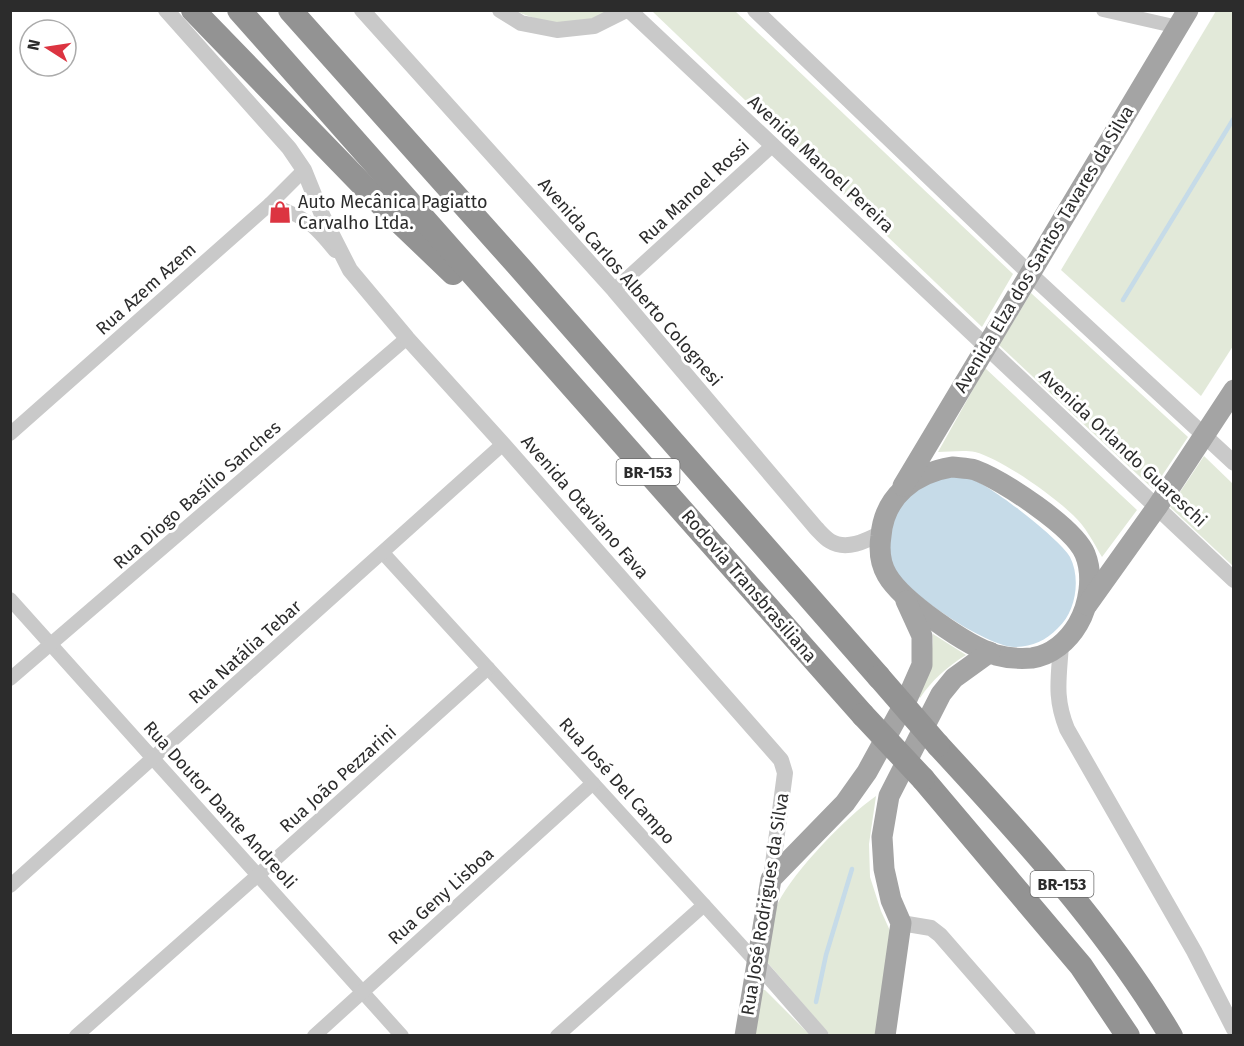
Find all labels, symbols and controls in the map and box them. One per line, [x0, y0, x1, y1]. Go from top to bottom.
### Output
north arrow [18, 18, 78, 78]
text: N [23, 38, 44, 52]
street label: Avenida Manoel Pereira [743, 91, 899, 237]
street label: Avenida Elza dos Santos Tavares da Silva [949, 102, 1139, 396]
street label: Rua Manoel Rossi [634, 135, 754, 249]
street label: Avenida Carlos Alberto Colognesi [533, 173, 727, 391]
place label: Auto Mecânica Pagiatto Carvalho Ltda. [298, 191, 488, 234]
shop icon: Auto Mecânica Pagiatto Carvalho Ltda. [267, 199, 293, 225]
street label: Rua Azem Azem [91, 238, 201, 340]
street label: Avenida Orlando Guareschi [1035, 364, 1211, 532]
street label: Rua Diogo Basílio Sanches [109, 416, 285, 574]
street label: Avenida Otaviano Fava [517, 431, 653, 583]
road number: BR-153 [616, 459, 680, 485]
street label: Rodovia Transbrasiliana [677, 505, 821, 667]
street label: Rua Natália Tebar [184, 596, 306, 708]
street label: Rua José Del Campo [554, 713, 680, 849]
street label: Rua Doutor Dante Andreoli [139, 717, 301, 893]
street label: Rua João Pezzarini [275, 721, 401, 837]
street label: Rua José Rodrigues da Silva [737, 791, 793, 1017]
street label: Rua Geny Lisboa [384, 843, 498, 949]
road number: BR-153 [1030, 871, 1094, 897]

